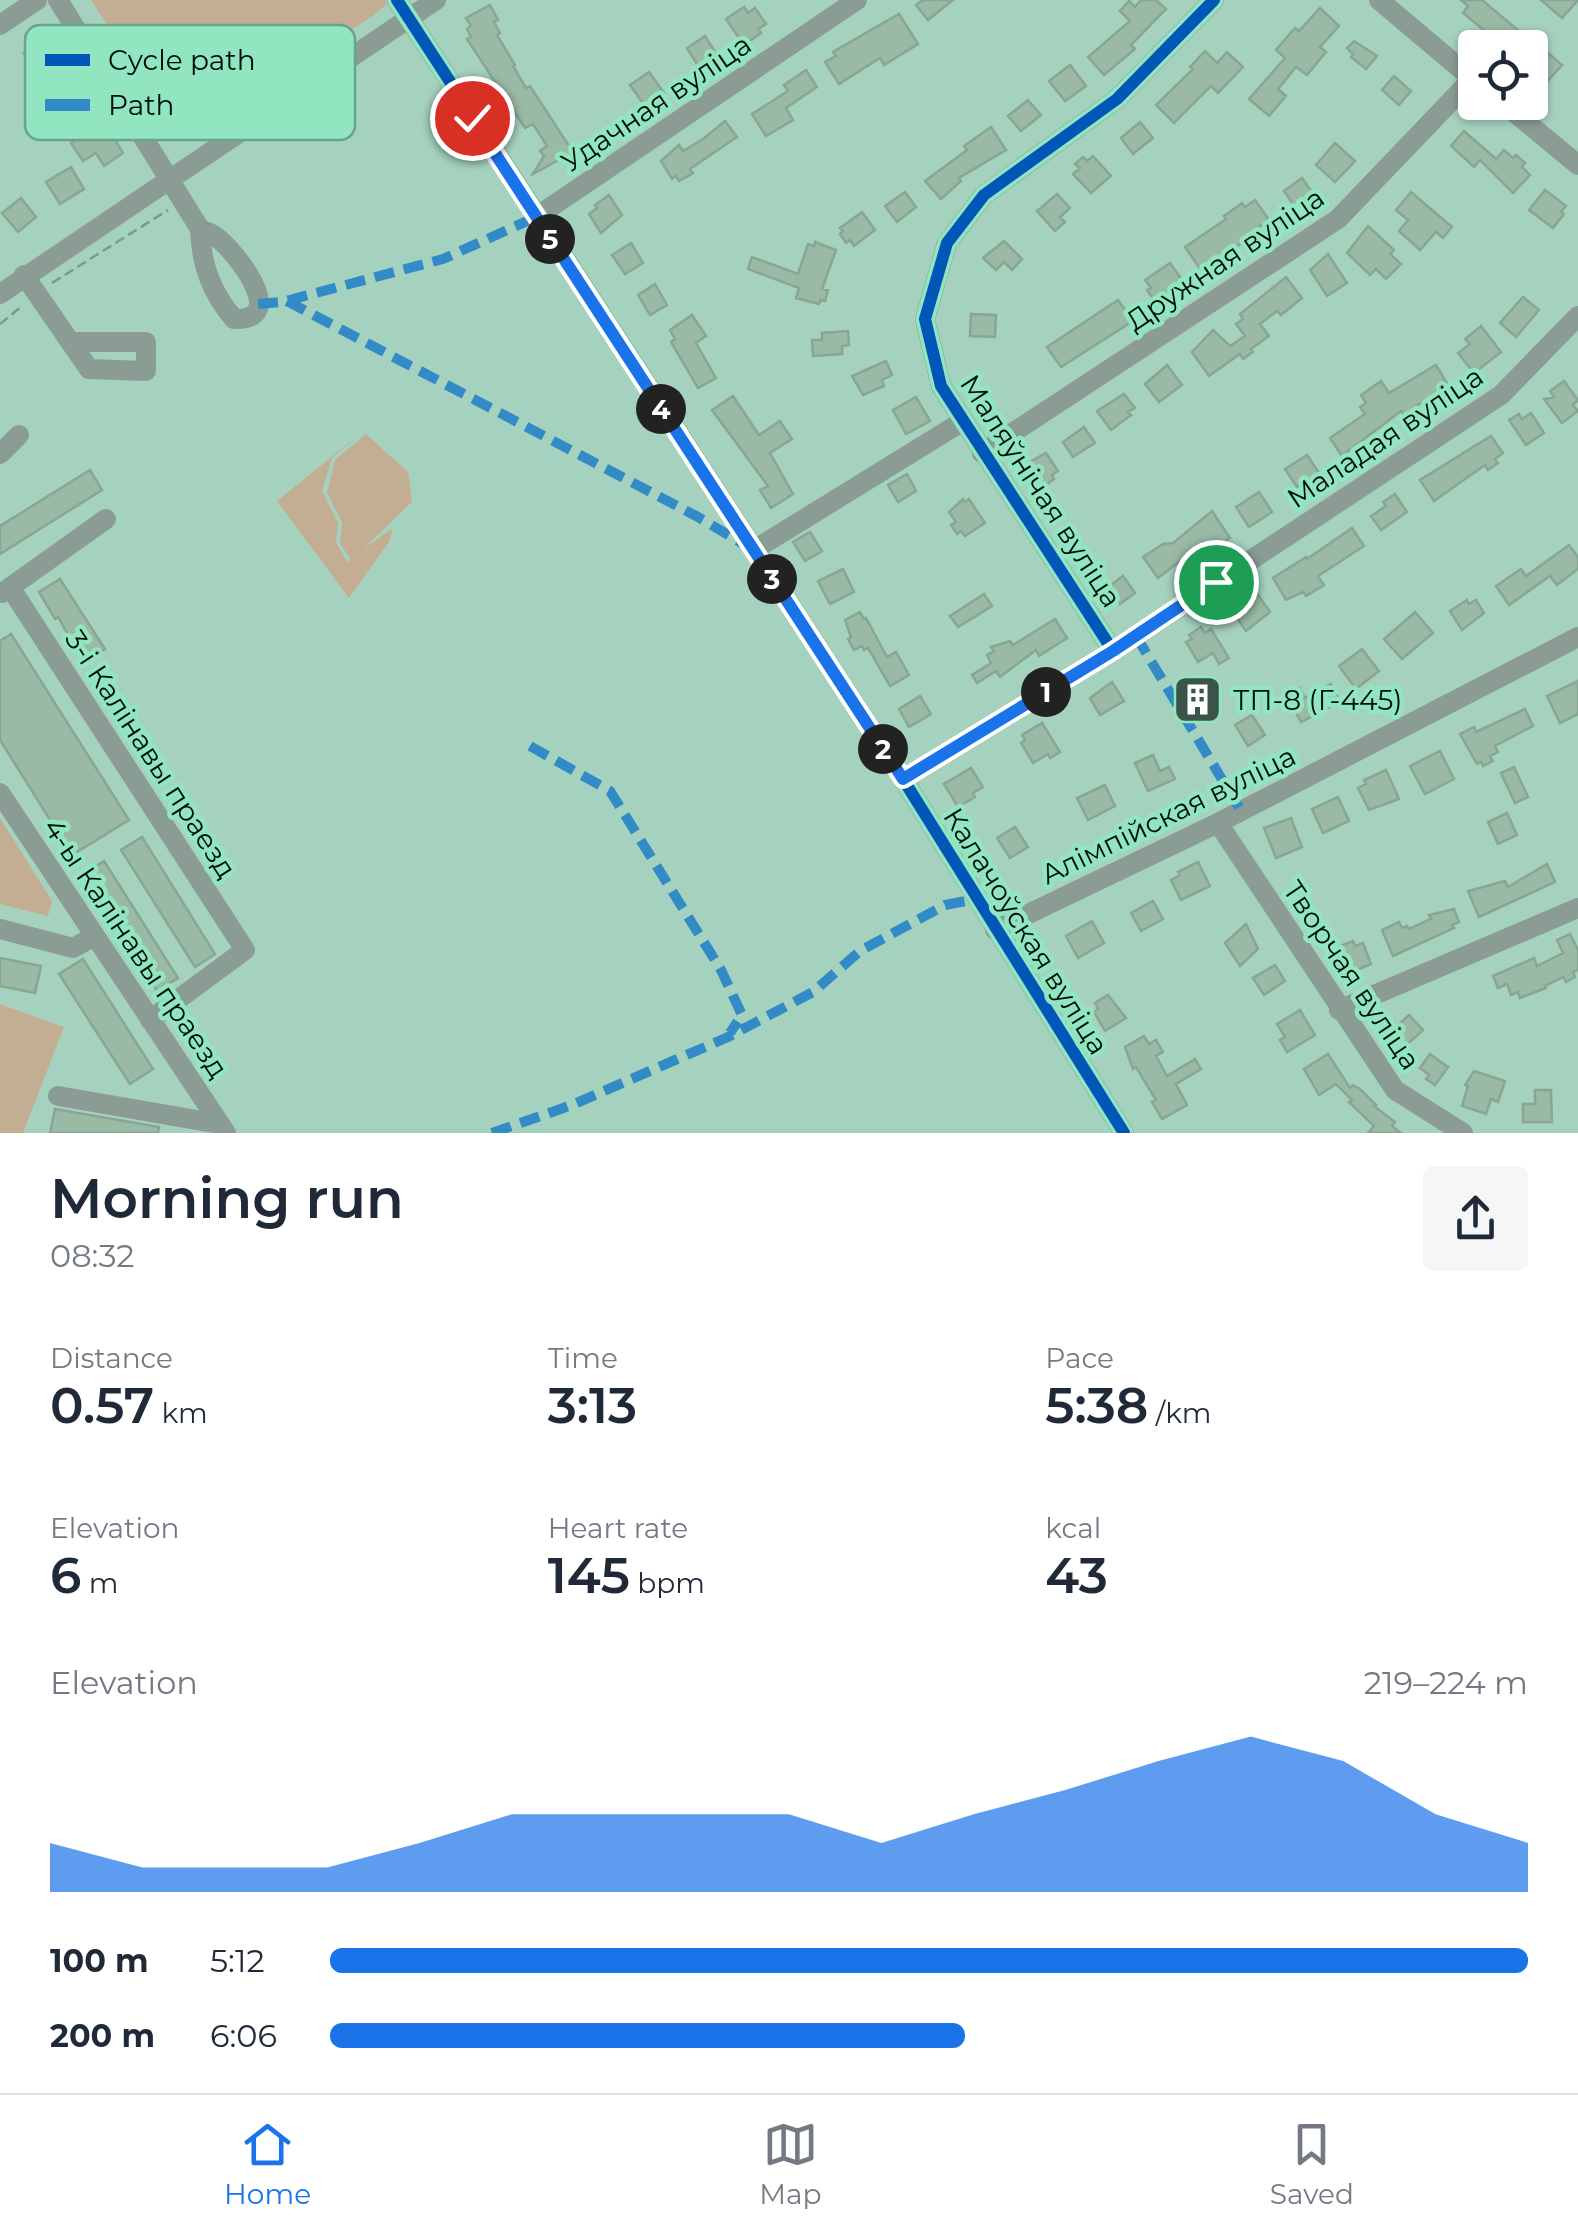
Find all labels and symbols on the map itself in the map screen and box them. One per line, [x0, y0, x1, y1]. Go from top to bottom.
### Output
legend [25, 25, 355, 140]
street label: Удачная вуліца [555, 27, 757, 179]
text: Cycle path [108, 43, 256, 77]
pin [430, 76, 515, 161]
text: Path [108, 88, 175, 122]
street label: Дружная вуліца [1120, 180, 1330, 338]
pin: 5 [525, 214, 575, 264]
street label: Маладая вуліца [1281, 359, 1489, 515]
street label: Маляўнічая вуліца [953, 368, 1129, 614]
pin: 4 [636, 384, 686, 434]
pin [1174, 540, 1259, 625]
pin: 3 [747, 554, 797, 604]
street label: 3-і Калінавы праезд [58, 624, 244, 884]
pin: 1 [1021, 667, 1071, 717]
building icon: ТП-8 (Г-445) [1172, 674, 1224, 726]
place label: ТП-8 (Г-445) [1233, 683, 1403, 717]
pin: 2 [858, 724, 908, 774]
street label: Алімпійская вуліца [1035, 739, 1301, 891]
street label: Калачоўская вуліца [936, 802, 1116, 1060]
street label: 4-ы Калінавы праезд [36, 812, 236, 1084]
street label: Творчая вуліца [1276, 874, 1428, 1076]

